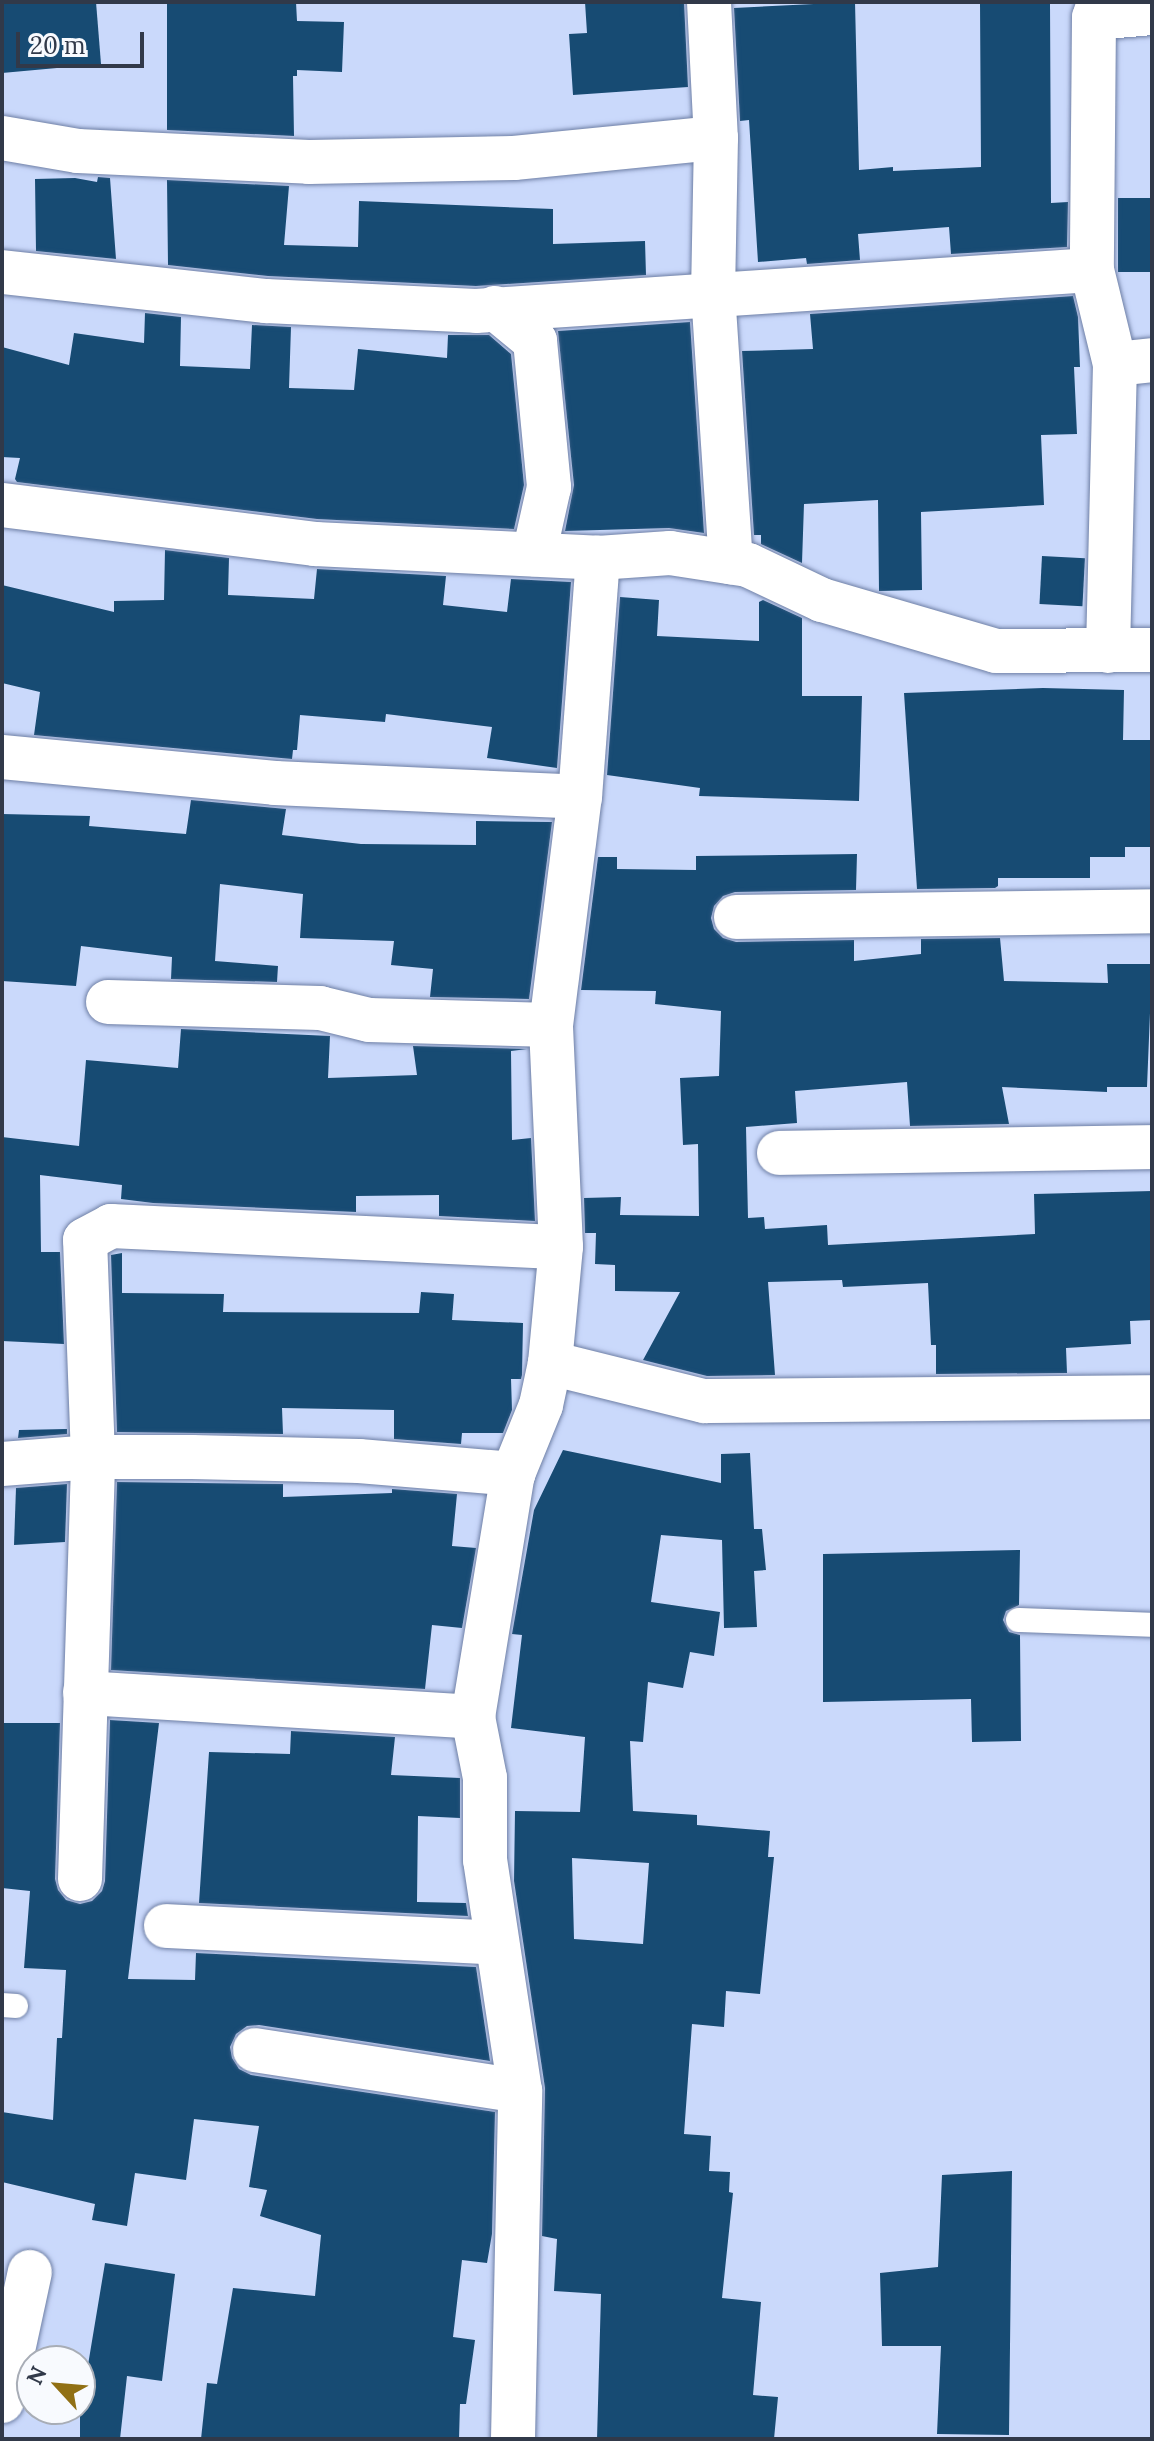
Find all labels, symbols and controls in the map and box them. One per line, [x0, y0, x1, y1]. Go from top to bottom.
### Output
scale bar [20, 16, 148, 66]
text: 20 m [30, 30, 86, 61]
north arrow [16, 2345, 96, 2425]
text: N [20, 2362, 53, 2389]

